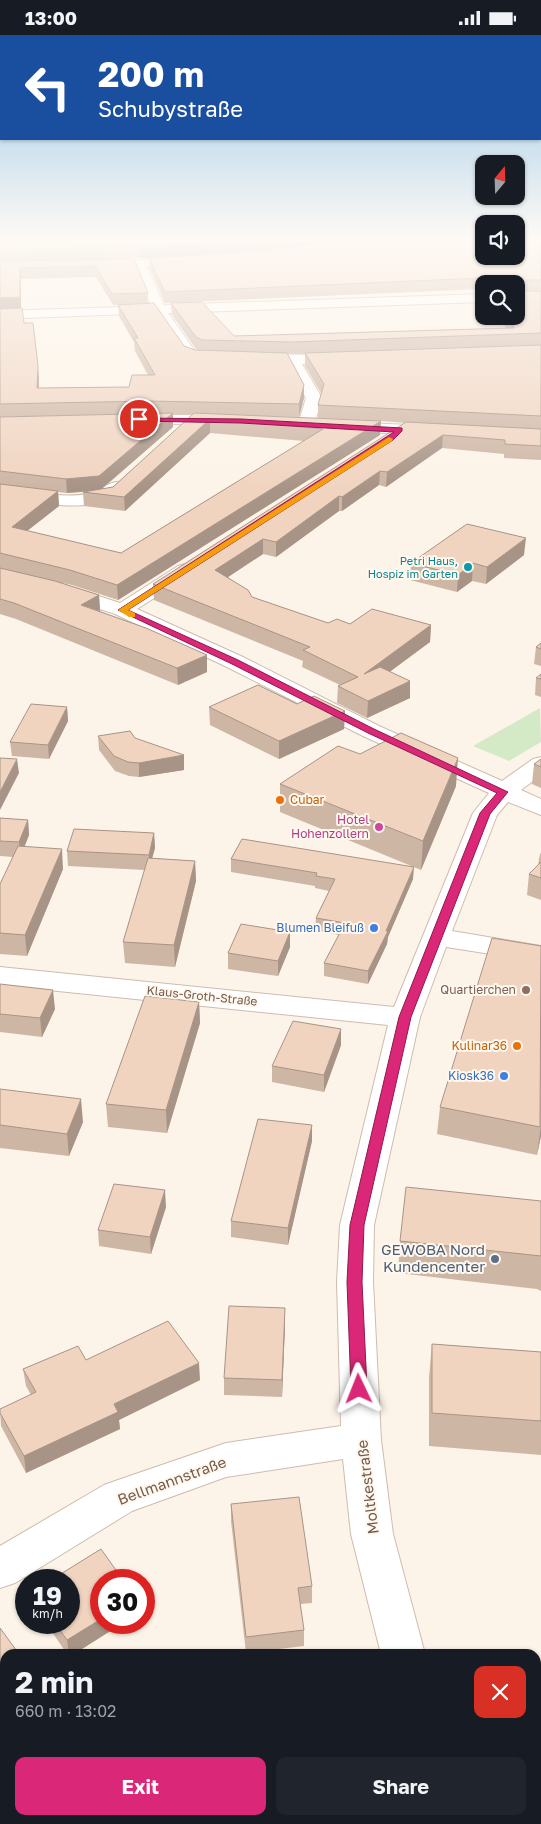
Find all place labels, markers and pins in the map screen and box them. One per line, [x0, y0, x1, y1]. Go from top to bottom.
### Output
pin [118, 398, 160, 440]
place label: Petri Haus, Hospiz im Garten [368, 554, 458, 580]
marker: Petri Haus, Hospiz im Garten [462, 561, 474, 573]
place label: Cubar [290, 792, 325, 807]
marker: Cubar [274, 794, 286, 806]
place label: Hotel Hohenzollern [291, 812, 369, 841]
marker: Hotel Hohenzollern [373, 821, 385, 833]
place label: Blumen Bleifuß [276, 920, 364, 935]
marker: Blumen Bleifuß [368, 922, 380, 934]
place label: Quartierchen [440, 982, 516, 997]
marker: Quartierchen [520, 984, 532, 996]
place label: Kulinar36 [452, 1038, 507, 1053]
marker: Kulinar36 [511, 1040, 523, 1052]
place label: Kiosk36 [448, 1068, 494, 1083]
marker: Kiosk36 [498, 1070, 510, 1082]
place label: GEWOBA Nord Kundencenter [381, 1240, 485, 1275]
marker: GEWOBA Nord Kundencenter [489, 1253, 501, 1265]

